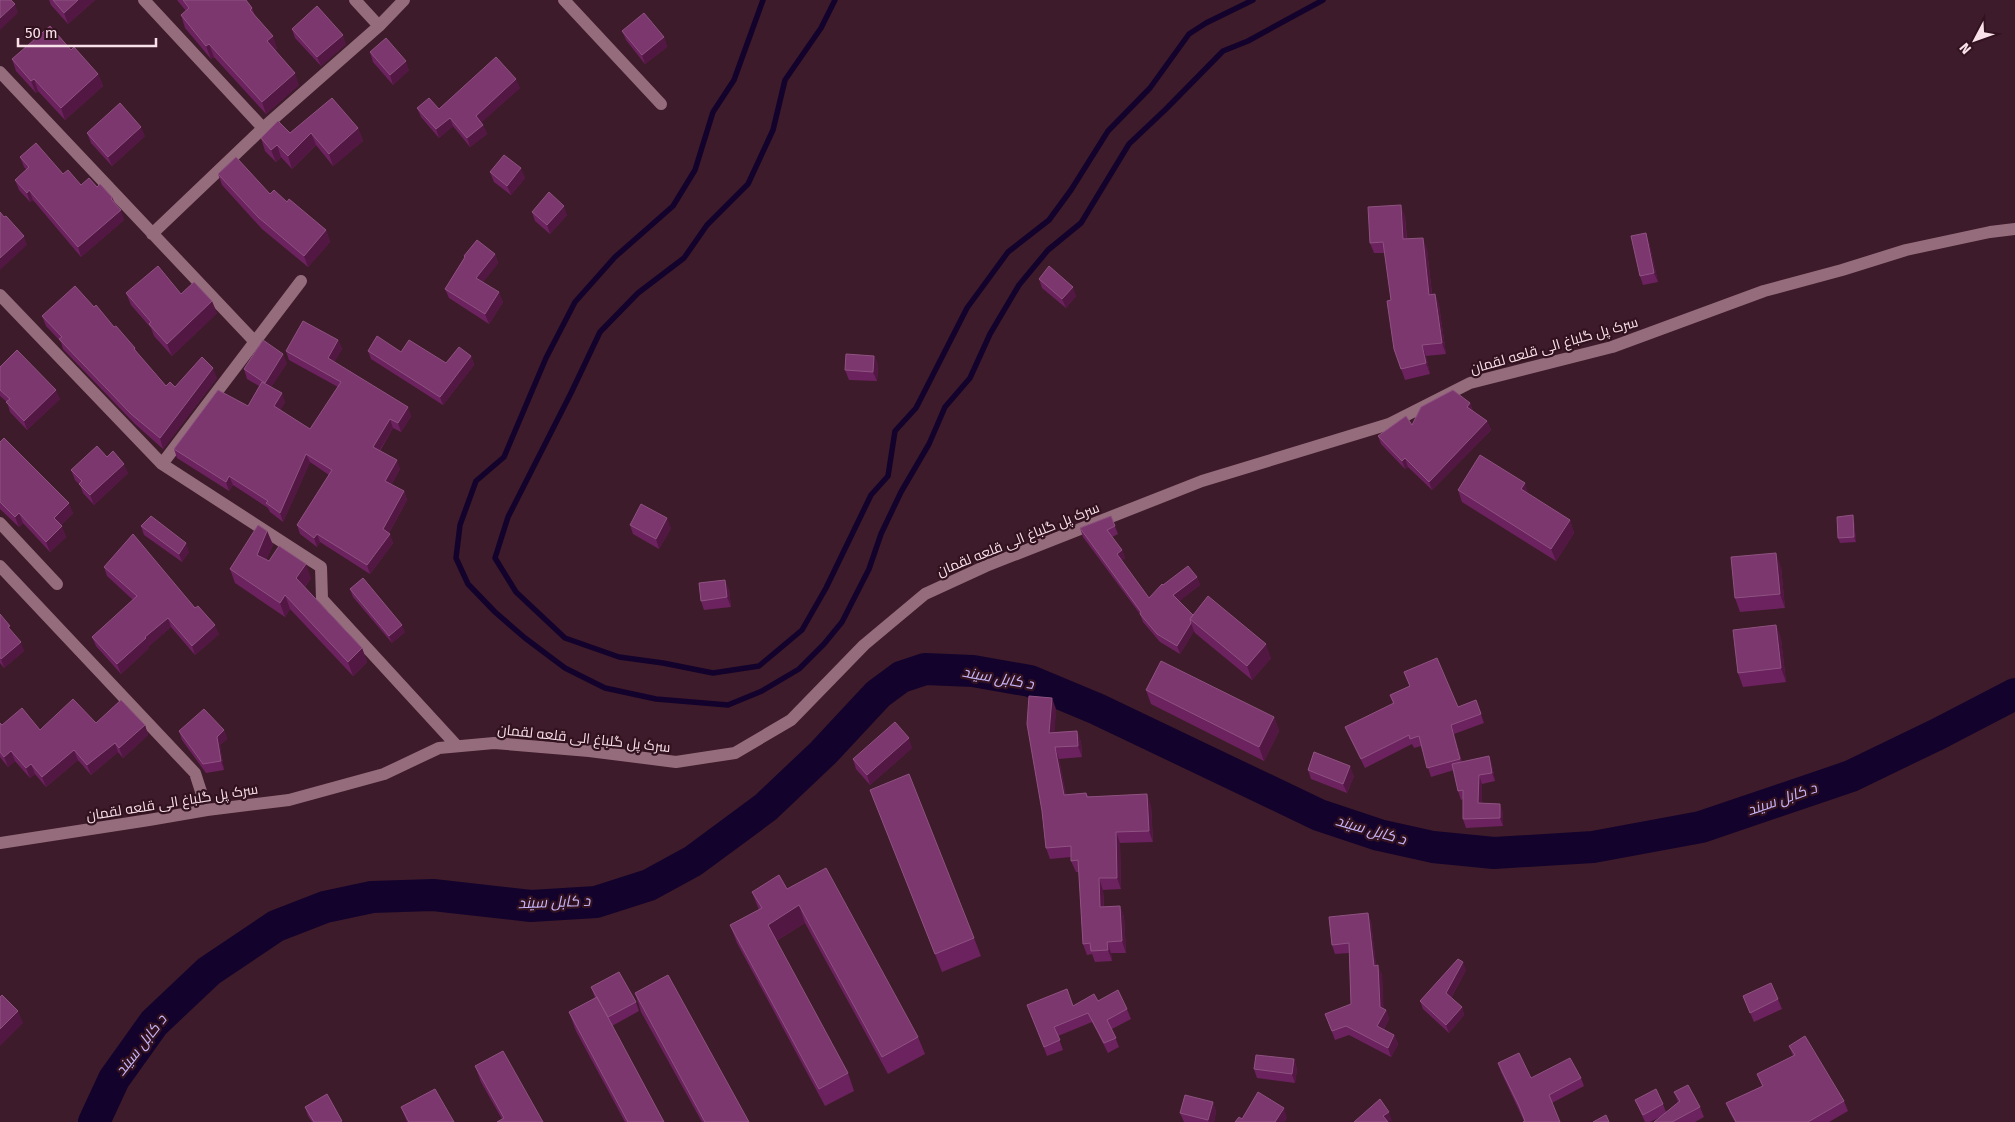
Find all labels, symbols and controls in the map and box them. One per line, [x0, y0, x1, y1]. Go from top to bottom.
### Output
scale bar [18, 15, 155, 47]
north arrow [1950, 15, 2000, 65]
text: 50 m [25, 24, 58, 42]
text: N [1956, 39, 1975, 57]
street label: سرک پل گلباغ الی قلعه لقمان [1468, 313, 1640, 379]
street label: سرک پل گلباغ الی قلعه لقمان [934, 499, 1102, 581]
water label: د کابل سيند [961, 663, 1036, 693]
street label: سرک پل گلباغ الی قلعه لقمان [497, 721, 671, 757]
water label: د کابل سيند [1745, 778, 1820, 819]
street label: سرک پل گلباغ الی قلعه لقمان [85, 781, 259, 825]
water label: د کابل سيند [1334, 811, 1409, 849]
water label: د کابل سيند [517, 892, 591, 912]
water label: د کابل سيند [112, 1010, 171, 1079]

